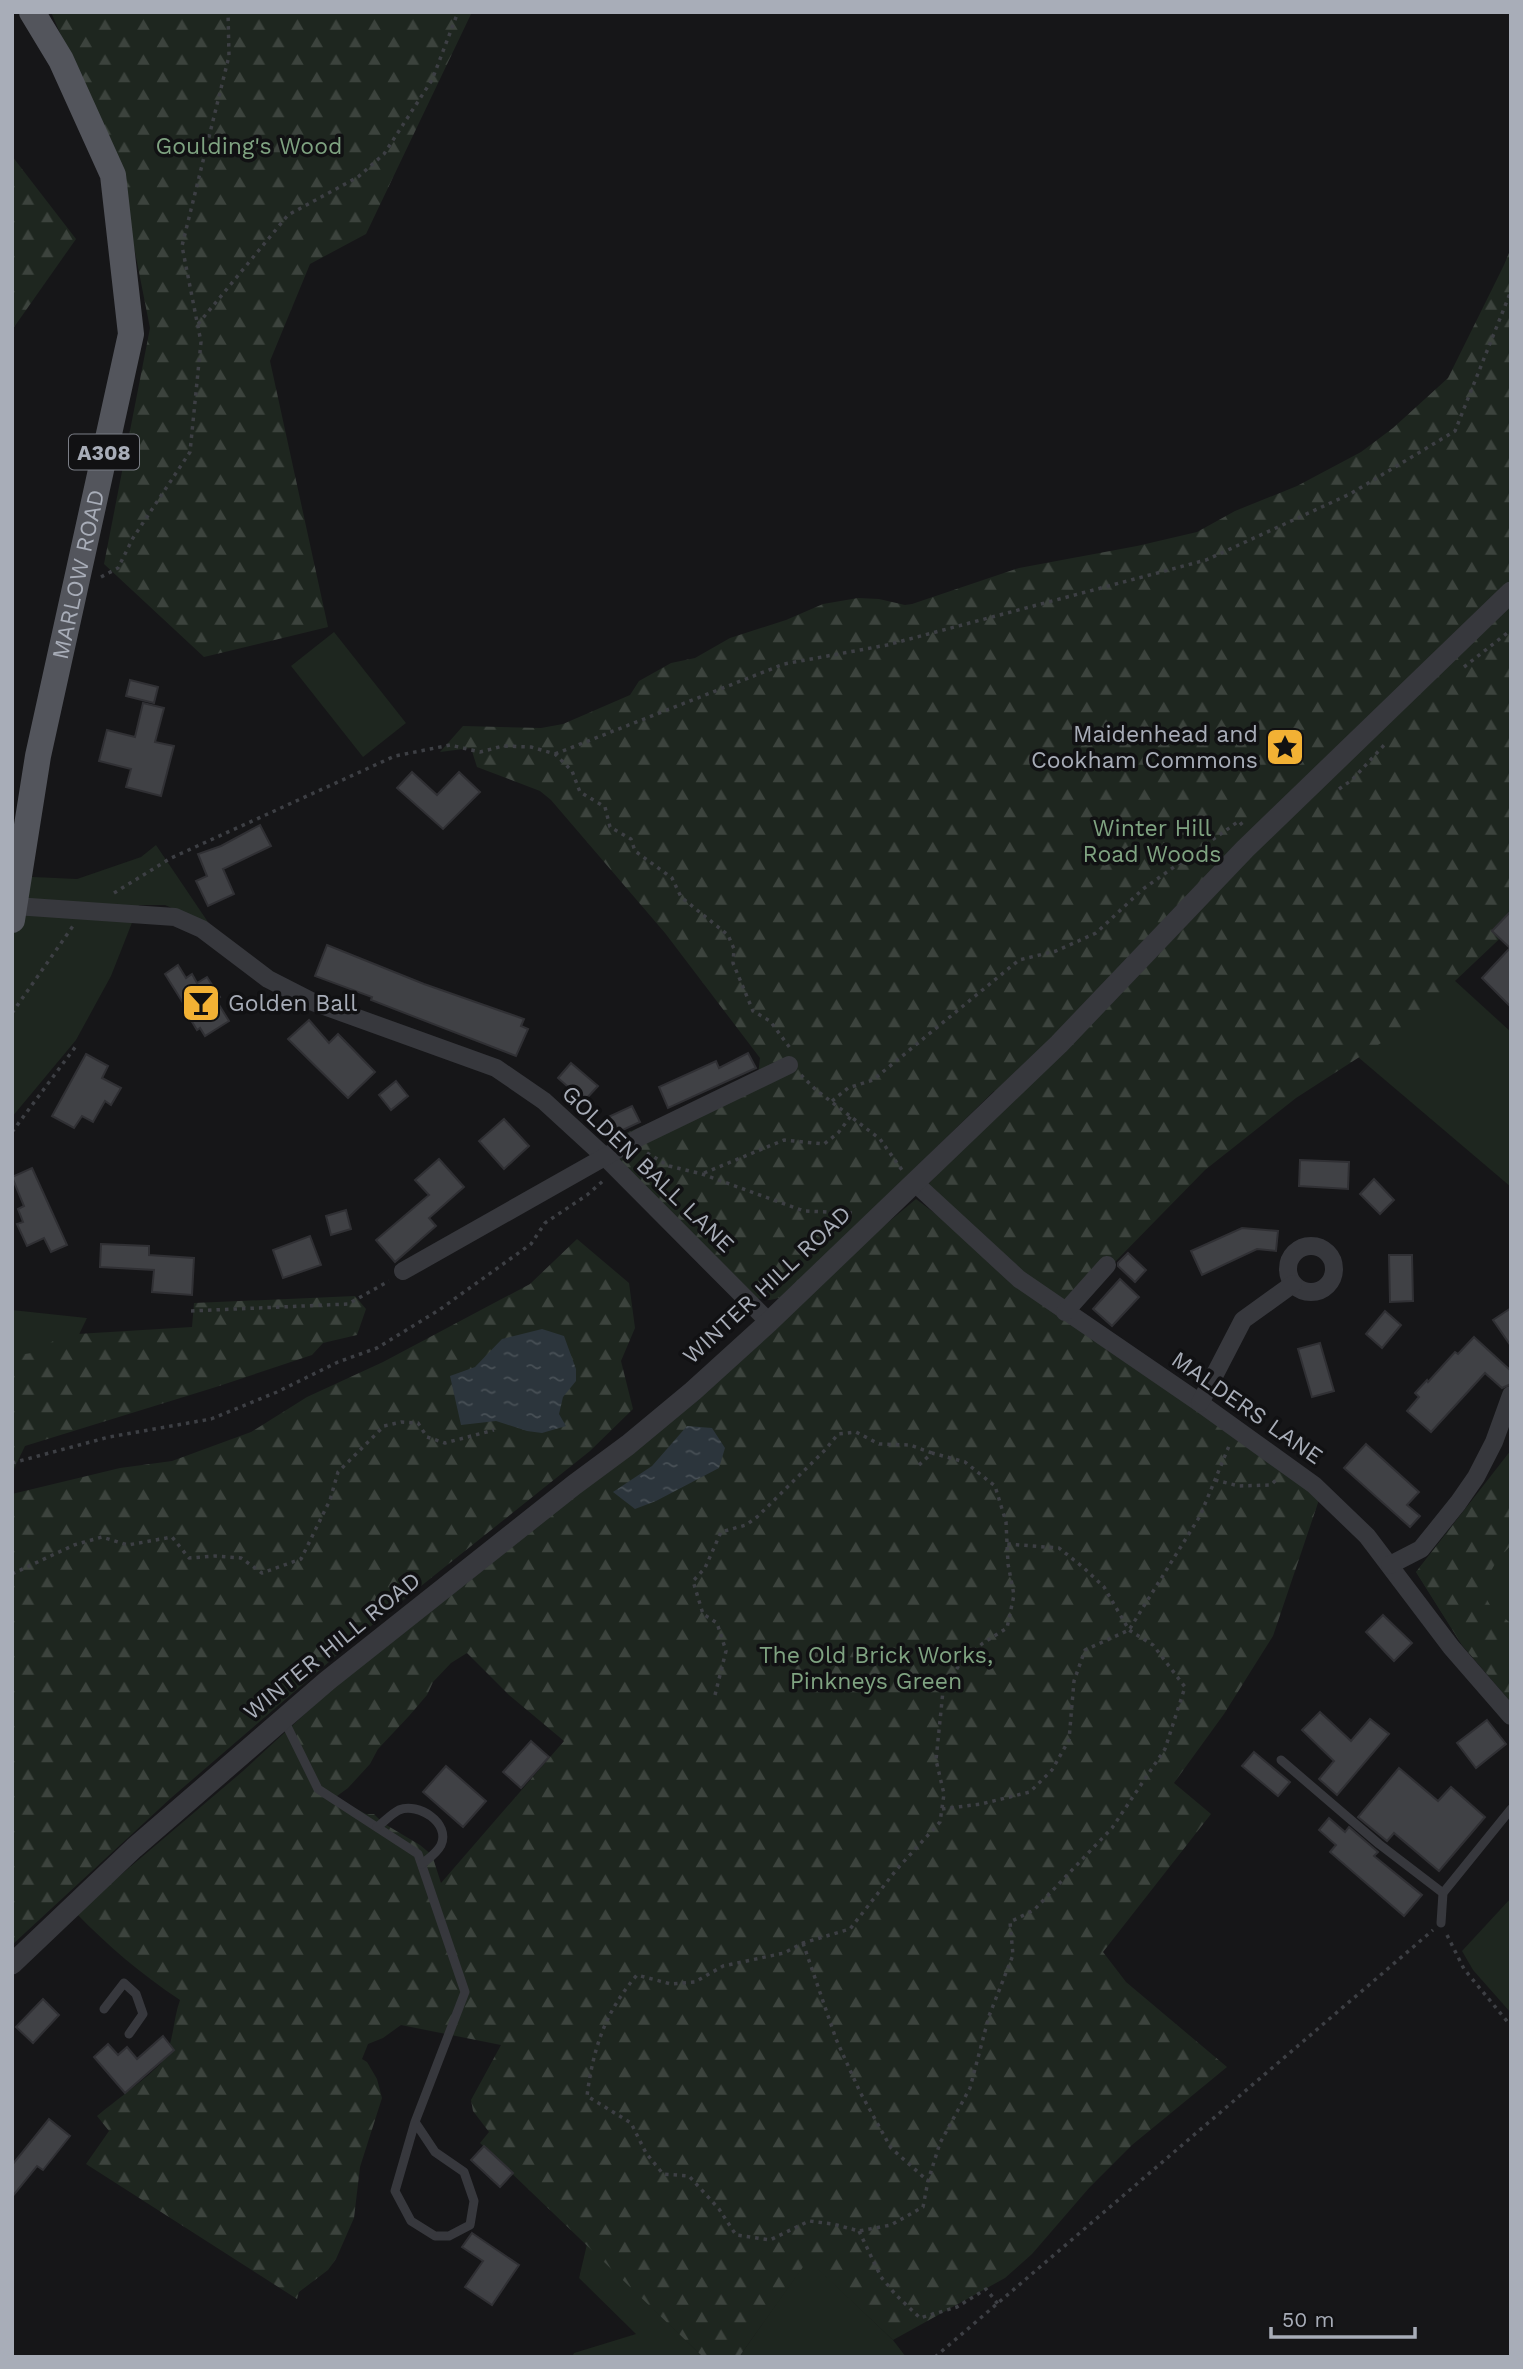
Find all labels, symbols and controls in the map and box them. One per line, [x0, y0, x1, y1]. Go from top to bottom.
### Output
park label: Goulding's Wood [156, 133, 342, 160]
road number: A308 [69, 434, 139, 470]
street label: MARLOW ROAD [46, 487, 110, 662]
place label: Maidenhead and Cookham Commons [1031, 721, 1258, 774]
place icon: Maidenhead and Cookham Commons [1264, 726, 1306, 768]
park label: Winter Hill Road Woods [1083, 815, 1221, 868]
bar icon: Golden Ball [180, 982, 222, 1024]
place label: Golden Ball [228, 990, 357, 1017]
street label: GOLDEN BALL LANE [556, 1080, 740, 1258]
street label: WINTER HILL ROAD [678, 1200, 856, 1370]
street label: MALDERS LANE [1166, 1346, 1328, 1470]
street label: WINTER HILL ROAD [238, 1566, 426, 1726]
park label: The Old Brick Works, Pinkneys Green [759, 1642, 993, 1695]
scale bar [1271, 2296, 1414, 2340]
text: 50 m [1282, 2307, 1334, 2332]

